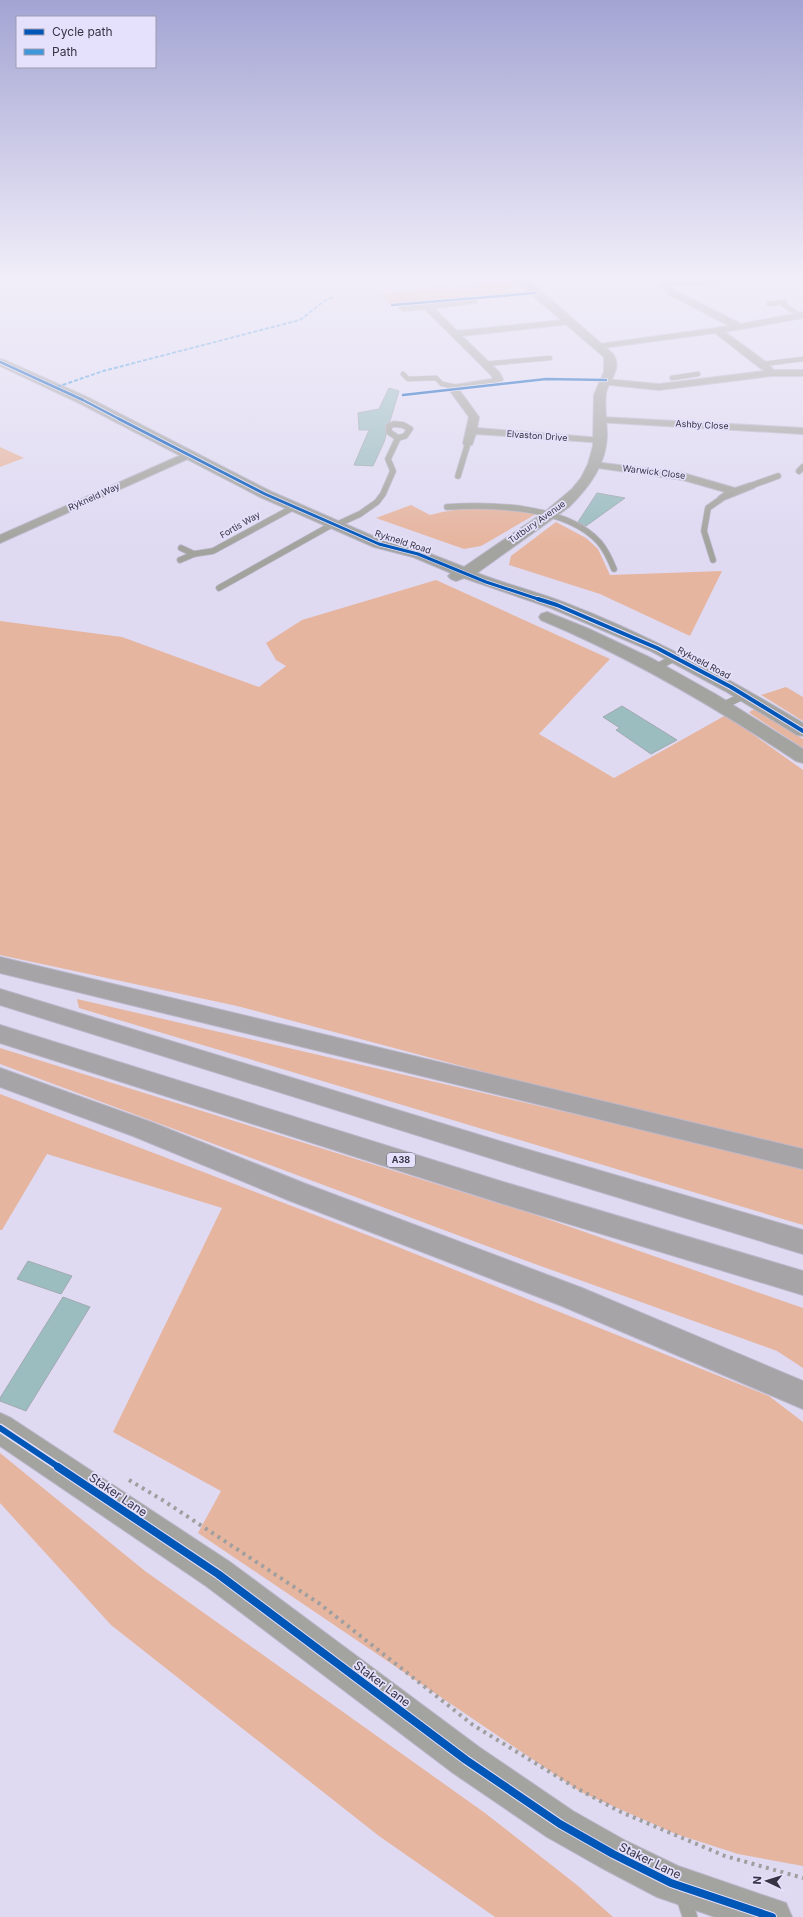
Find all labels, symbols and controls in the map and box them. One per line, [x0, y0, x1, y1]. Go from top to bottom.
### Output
legend [16, 16, 156, 68]
text: Cycle path [52, 24, 113, 39]
text: Path [52, 44, 77, 59]
street label: Ashby Close [675, 418, 729, 431]
street label: Elvaston Drive [506, 428, 568, 443]
street label: Warwick Close [622, 462, 686, 481]
street label: Rykneld Way [66, 480, 121, 513]
street label: Tutbury Avenue [506, 498, 567, 545]
street label: Fortis Way [218, 509, 262, 541]
street label: Rykneld Road [374, 527, 433, 556]
street label: Rykneld Road [676, 644, 733, 681]
road number: A38 [387, 1153, 415, 1167]
street label: Staker Lane [86, 1470, 150, 1520]
street label: Staker Lane [351, 1657, 414, 1710]
street label: Staker Lane [617, 1839, 684, 1882]
north arrow [747, 1861, 787, 1901]
text: N [750, 1876, 764, 1885]

